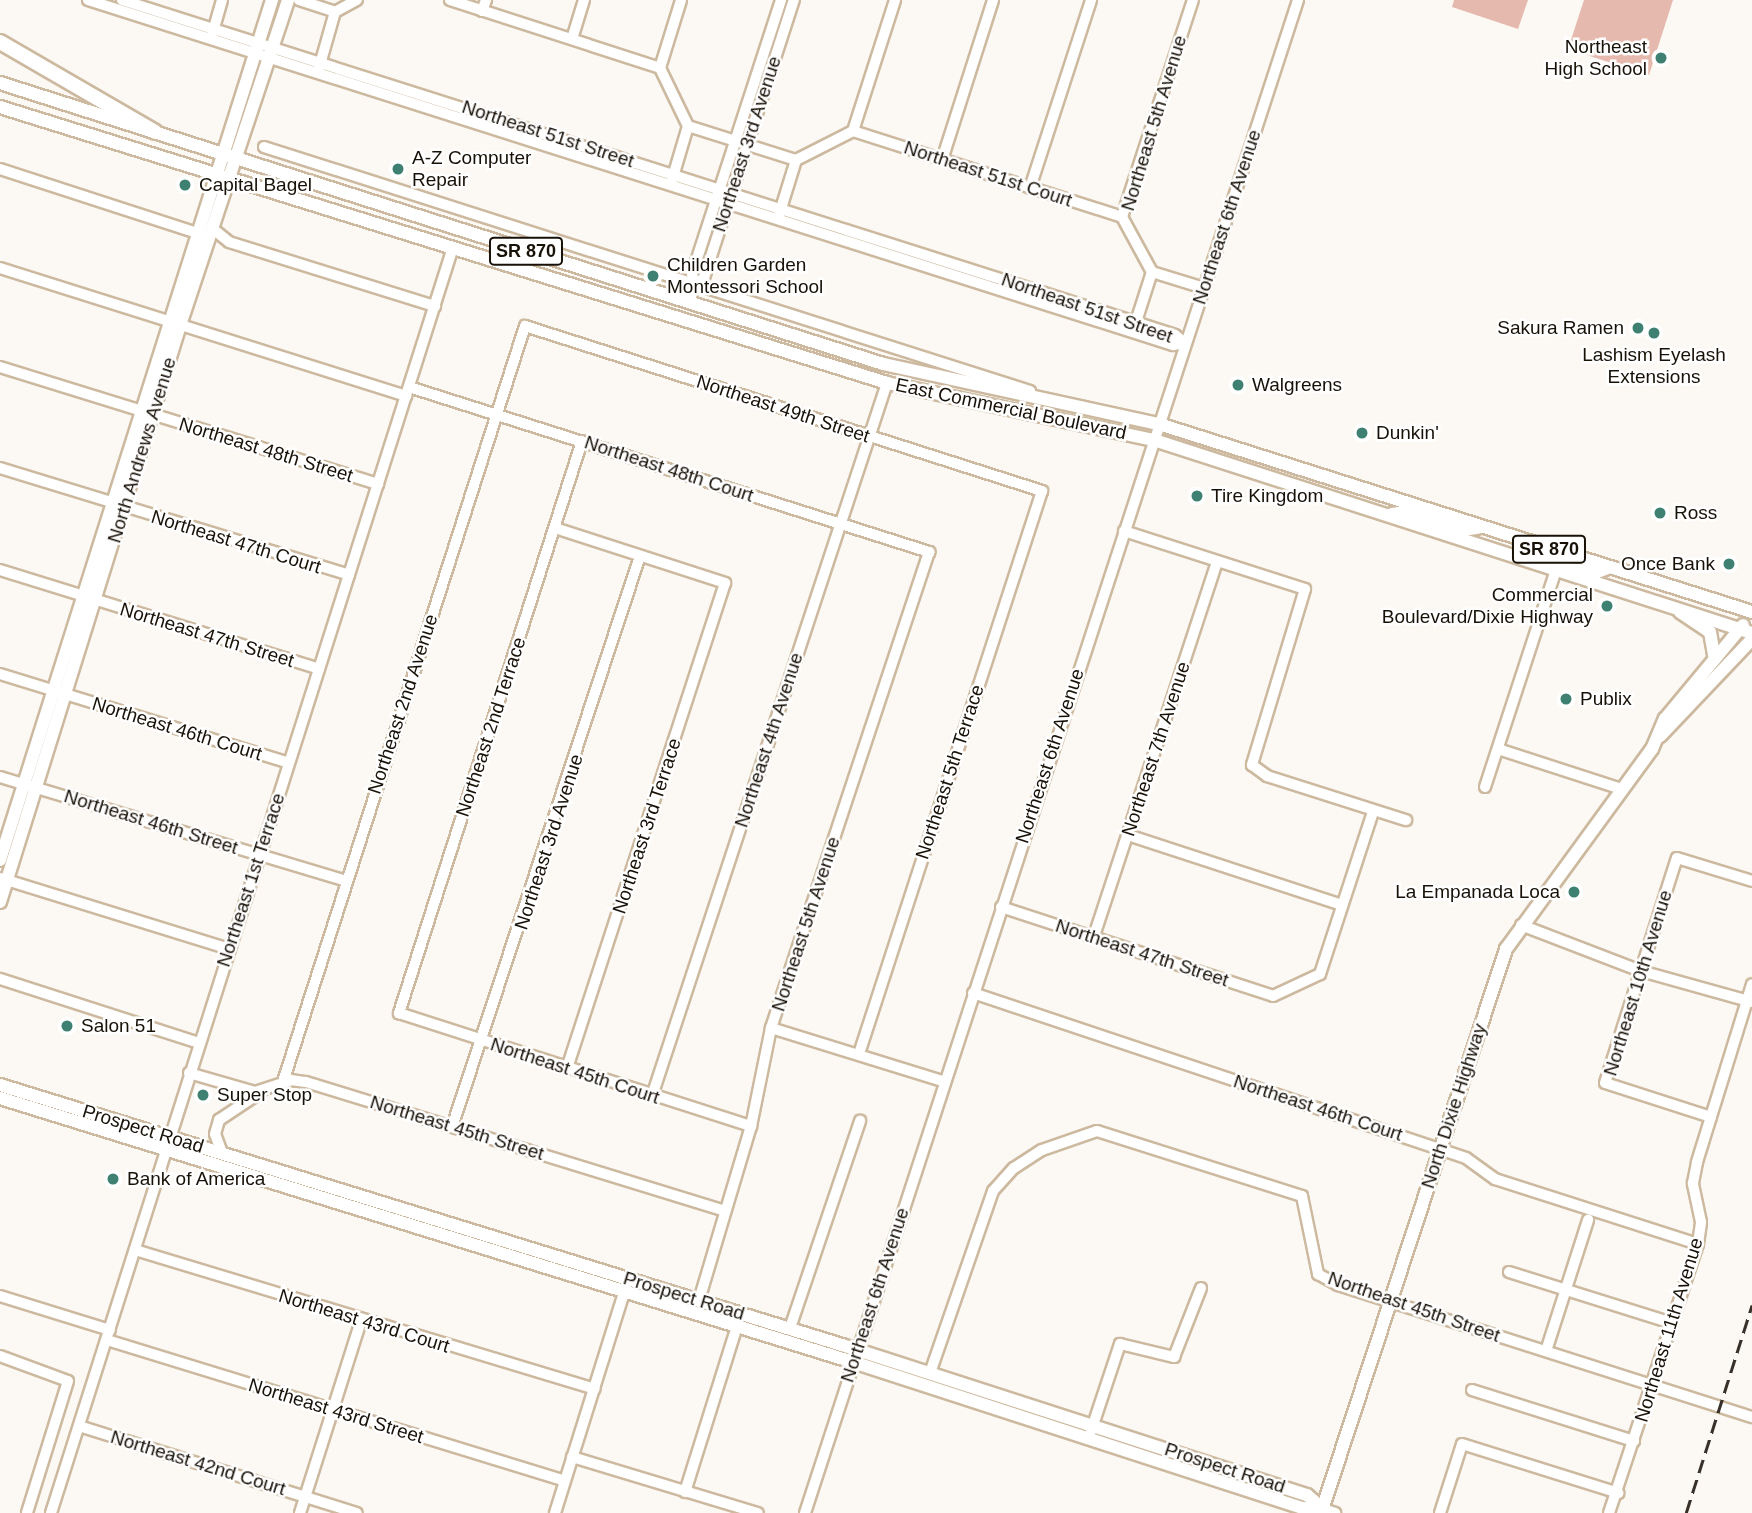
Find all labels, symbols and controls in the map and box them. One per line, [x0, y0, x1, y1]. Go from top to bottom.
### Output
street label: Northeast 5th Avenue [1116, 32, 1192, 214]
place label: Northeast High School [1545, 36, 1647, 80]
marker: Northeast High School [1653, 50, 1669, 66]
street label: Northeast 3rd Avenue [708, 53, 786, 235]
street label: Northeast 51st Street [459, 95, 637, 173]
street label: Northeast 6th Avenue [1188, 126, 1266, 308]
street label: Northeast 51st Court [901, 136, 1075, 212]
place label: A-Z Computer Repair [412, 147, 531, 191]
marker: A-Z Computer Repair [390, 161, 406, 177]
place label: Capital Bagel [199, 174, 312, 196]
marker: Capital Bagel [177, 177, 193, 193]
road number: SR 870 [488, 236, 564, 265]
place label: Children Garden Montessori School [667, 254, 823, 298]
marker: Children Garden Montessori School [645, 268, 661, 284]
street label: Northeast 51st Street [998, 268, 1176, 348]
place label: Sakura Ramen [1497, 317, 1624, 339]
marker: Sakura Ramen [1630, 320, 1646, 336]
marker: Lashism Eyelash Extensions [1646, 325, 1662, 341]
place label: Lashism Eyelash Extensions [1582, 344, 1726, 388]
street label: North Andrews Avenue [103, 353, 181, 547]
street label: Northeast 49th Street [694, 370, 872, 448]
street label: East Commercial Boulevard [893, 373, 1129, 445]
place label: Walgreens [1252, 374, 1342, 396]
marker: Walgreens [1230, 377, 1246, 393]
street label: Northeast 48th Street [176, 413, 356, 487]
place label: Dunkin' [1376, 422, 1439, 444]
marker: Dunkin' [1354, 425, 1370, 441]
street label: Northeast 48th Court [582, 431, 756, 507]
place label: Tire Kingdom [1211, 485, 1323, 507]
marker: Tire Kingdom [1189, 488, 1205, 504]
place label: Ross [1674, 502, 1717, 524]
street label: Northeast 47th Court [148, 505, 324, 579]
marker: Ross [1652, 505, 1668, 521]
road number: SR 870 [1510, 534, 1588, 564]
place label: Once Bank [1621, 553, 1715, 575]
marker: Once Bank [1721, 556, 1737, 572]
place label: Commercial Boulevard/Dixie Highway [1382, 584, 1593, 628]
street label: Northeast 47th Street [117, 598, 297, 672]
marker: Commercial Boulevard/Dixie Highway [1599, 598, 1615, 614]
street label: Northeast 2nd Avenue [363, 611, 443, 797]
street label: Northeast 2nd Terrace [451, 634, 531, 820]
street label: Northeast 4th Avenue [730, 649, 808, 831]
street label: Northeast 7th Avenue [1117, 658, 1195, 840]
street label: Northeast 6th Avenue [1011, 665, 1089, 847]
street label: Northeast 5th Terrace [911, 682, 989, 862]
place label: Publix [1580, 688, 1632, 710]
marker: Publix [1558, 691, 1574, 707]
street label: Northeast 46th Court [89, 692, 265, 766]
street label: Northeast 3rd Terrace [608, 735, 686, 917]
street label: Northeast 3rd Avenue [510, 751, 588, 933]
street label: Northeast 46th Street [61, 785, 241, 859]
street label: Northeast 1st Terrace [212, 790, 290, 970]
street label: Northeast 5th Avenue [767, 833, 845, 1015]
place label: La Empanada Loca [1395, 881, 1560, 903]
marker: La Empanada Loca [1566, 884, 1582, 900]
street label: Northeast 10th Avenue [1599, 887, 1677, 1079]
street label: Northeast 47th Street [1053, 914, 1231, 992]
place label: Salon 51 [81, 1015, 156, 1037]
marker: Salon 51 [59, 1018, 75, 1034]
street label: North Dixie Highway [1417, 1021, 1491, 1191]
street label: Northeast 45th Court [488, 1033, 662, 1109]
street label: Northeast 46th Court [1231, 1070, 1405, 1146]
place label: Super Stop [217, 1084, 312, 1106]
marker: Super Stop [195, 1087, 211, 1103]
street label: Northeast 45th Street [367, 1091, 547, 1165]
street label: Prospect Road [80, 1100, 206, 1158]
place label: Bank of America [127, 1168, 266, 1190]
marker: Bank of America [105, 1171, 121, 1187]
street label: Northeast 6th Avenue [836, 1204, 914, 1386]
street label: Northeast 11th Avenue [1630, 1235, 1708, 1425]
street label: Prospect Road [621, 1267, 747, 1325]
street label: Northeast 45th Street [1325, 1267, 1503, 1347]
street label: Northeast 43rd Court [276, 1284, 452, 1358]
street label: Northeast 43rd Street [246, 1374, 426, 1448]
street label: Northeast 42nd Court [108, 1426, 288, 1500]
street label: Prospect Road [1162, 1438, 1288, 1498]

